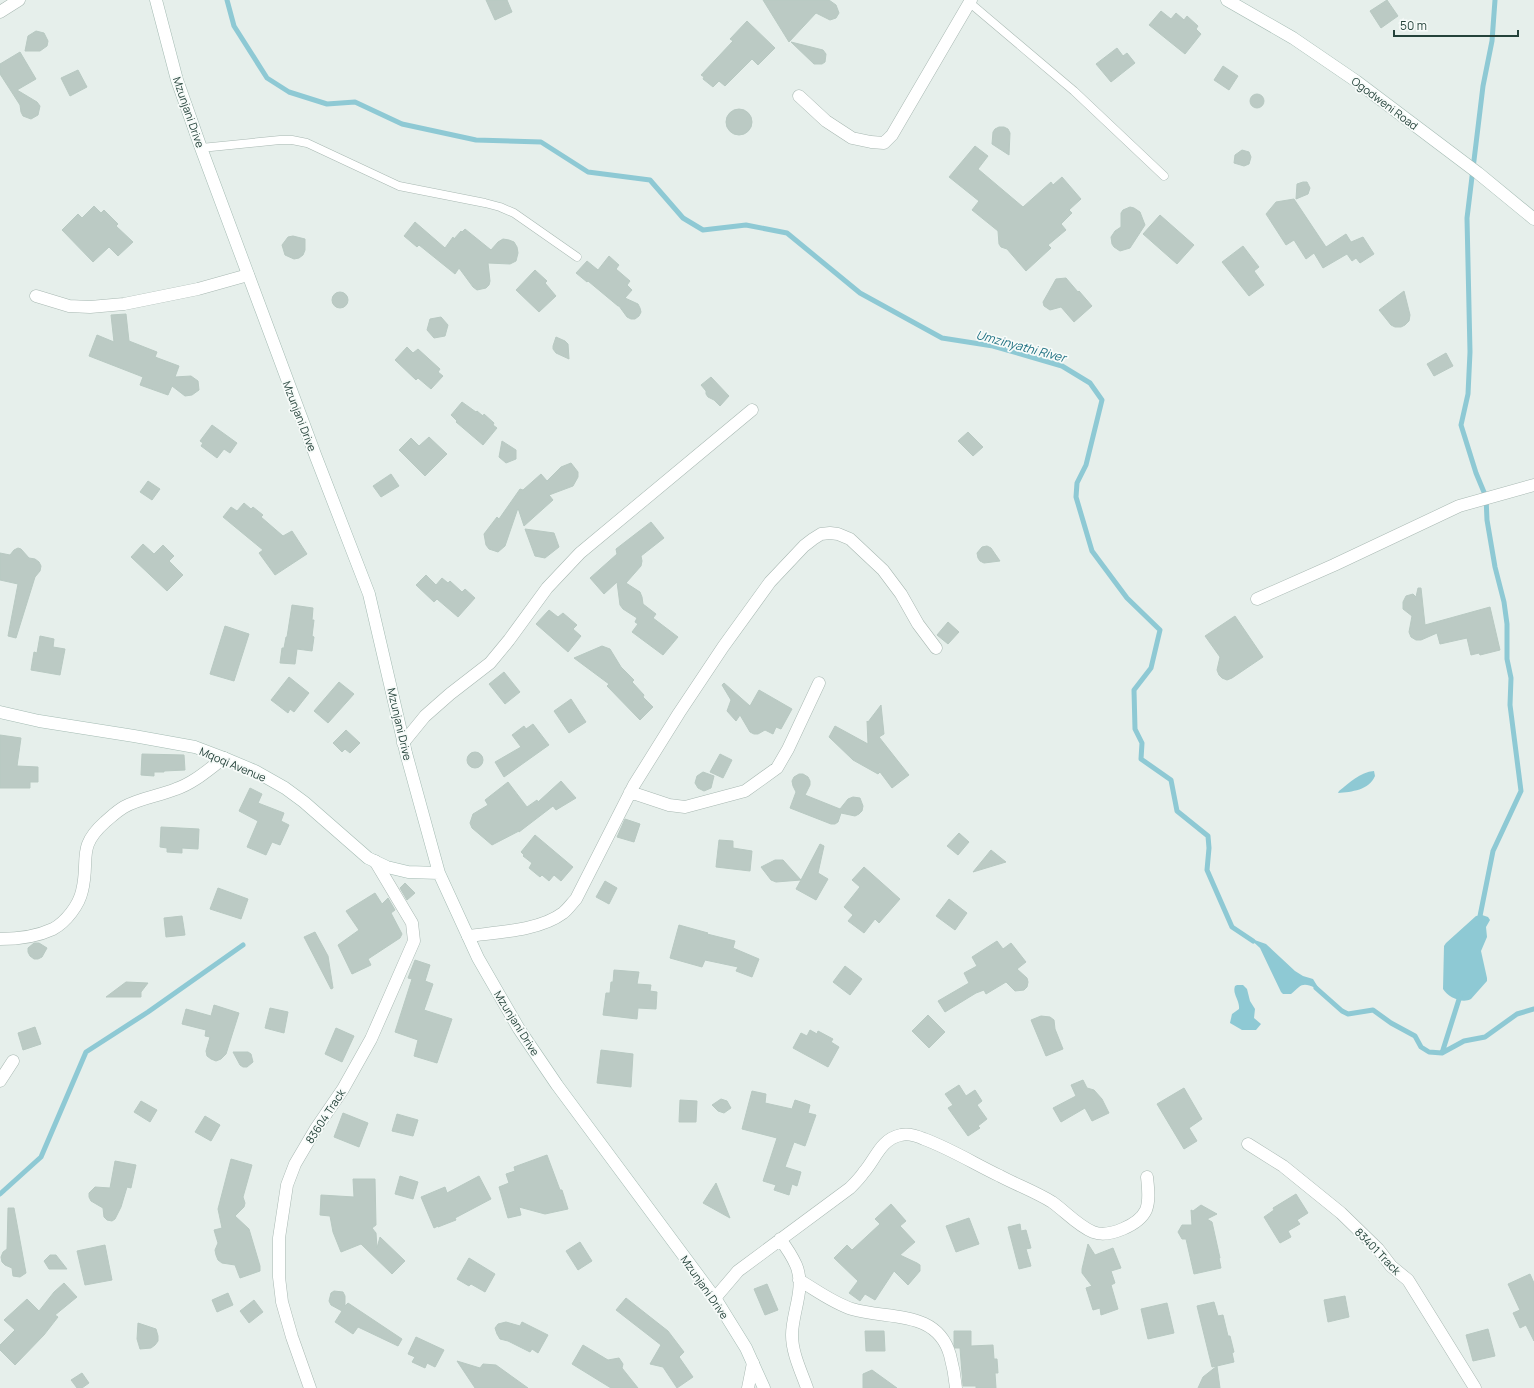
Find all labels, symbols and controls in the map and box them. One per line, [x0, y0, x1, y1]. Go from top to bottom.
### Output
scale bar [1394, 12, 1518, 38]
text: 50 m [1400, 17, 1427, 34]
street label: Ogodweni Road [1349, 73, 1421, 133]
street label: Mzunjani Drive [170, 75, 208, 150]
water label: Umzinyathi River [974, 326, 1069, 367]
street label: Mzunjani Drive [280, 379, 320, 454]
street label: Mzunjani Drive [384, 686, 416, 762]
street label: Mqoqi Avenue [197, 743, 269, 785]
street label: Mzunjani Drive [491, 988, 543, 1059]
street label: 83604 Track [302, 1085, 348, 1146]
street label: 83401 Track [1352, 1224, 1404, 1278]
street label: Mzunjani Drive [678, 1252, 733, 1322]

